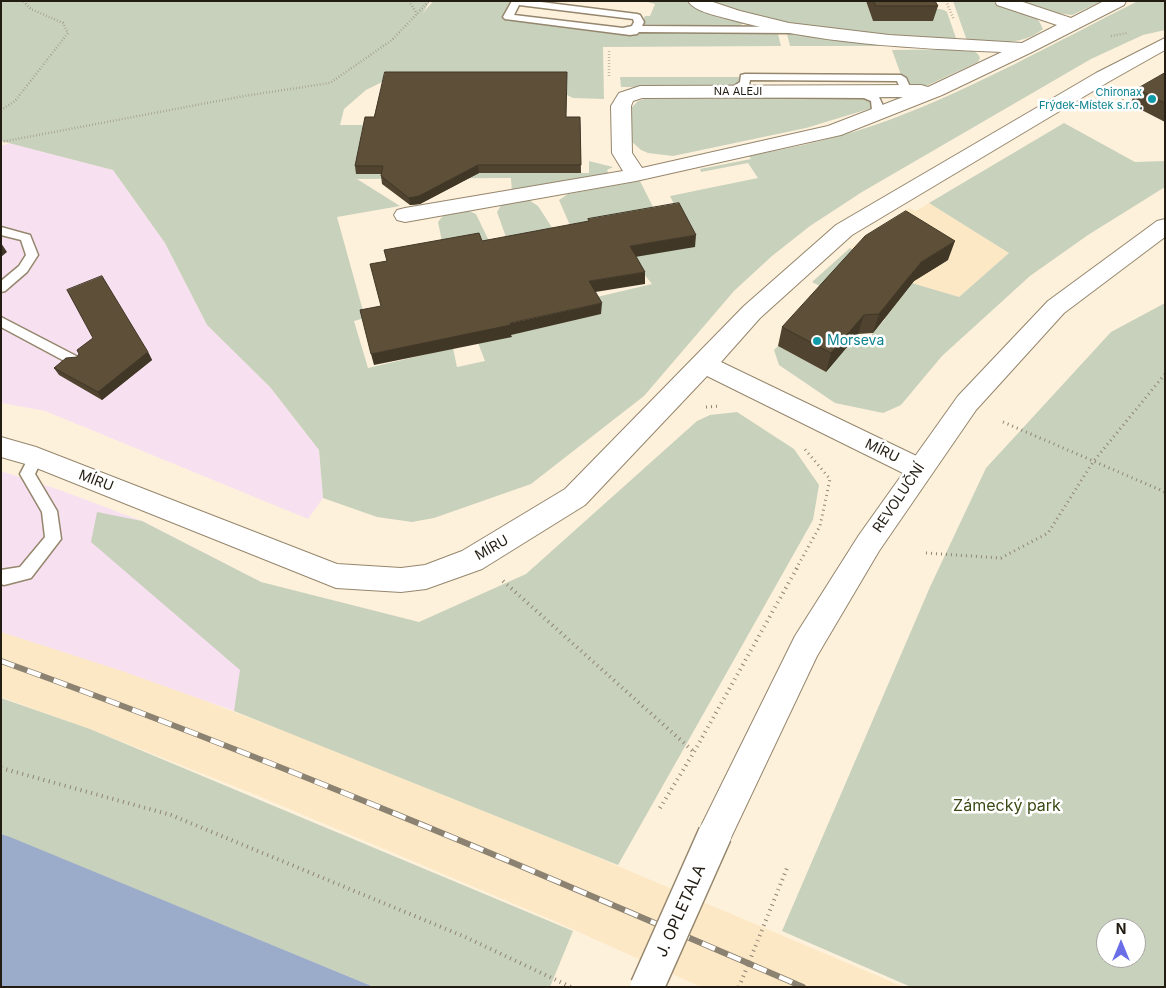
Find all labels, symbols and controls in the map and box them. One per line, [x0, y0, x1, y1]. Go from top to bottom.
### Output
street label: NA ALEJI [714, 85, 762, 99]
place label: Chironax Frýdek-Místek s.r.o. [1039, 86, 1142, 112]
marker: Chironax Frýdek-Místek s.r.o. [1146, 93, 1158, 105]
place label: Morseva [827, 333, 884, 349]
marker: Morseva [811, 335, 823, 347]
street label: MÍRU [862, 436, 902, 466]
street label: REVOLUČNÍ [870, 460, 928, 536]
street label: MÍRU [76, 467, 116, 495]
street label: MÍRU [472, 532, 512, 564]
park label: Zámecký park [953, 796, 1061, 816]
street label: J. OPLETALA [652, 862, 710, 960]
north arrow [1096, 918, 1146, 968]
text: N [1116, 920, 1126, 937]

